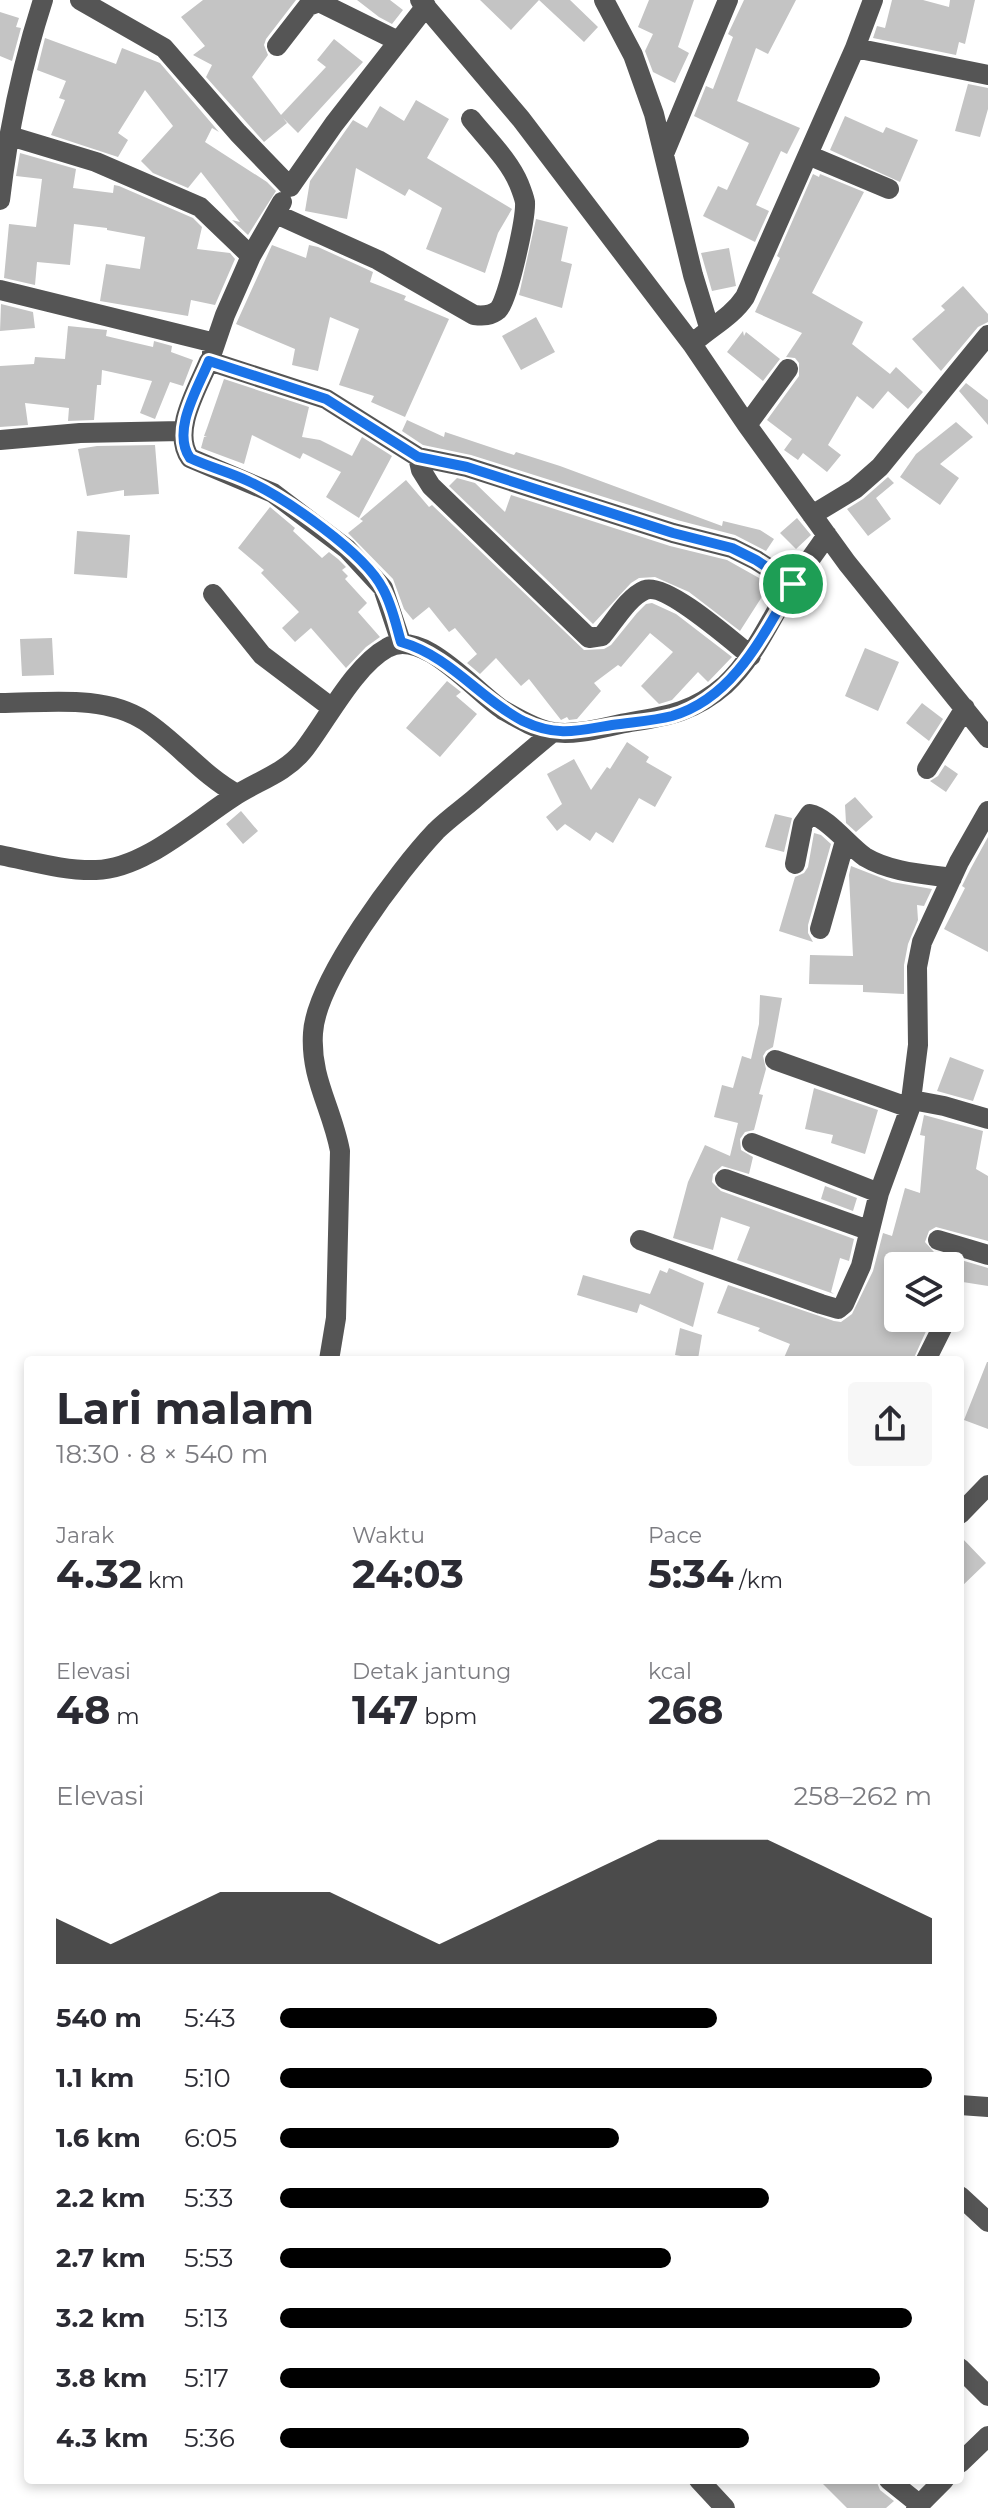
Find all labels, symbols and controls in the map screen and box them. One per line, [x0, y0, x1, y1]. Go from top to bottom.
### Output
pin [759, 550, 827, 618]
icon: arrive [771, 562, 815, 606]
map controls [884, 1252, 964, 1332]
button: layers [884, 1252, 964, 1332]
text: Lari malam [56, 1381, 314, 1435]
button: share [848, 1382, 932, 1466]
text: 18:30 · 8 × 540 m [56, 1438, 268, 1470]
text: Jarak [56, 1522, 114, 1549]
text: Waktu [352, 1522, 425, 1549]
text: Pace [648, 1522, 702, 1549]
text: 4.32 [56, 1549, 142, 1598]
text: 24:03 [352, 1549, 464, 1598]
text: 5:34 [648, 1549, 734, 1598]
text: km [142, 1567, 184, 1594]
text: /km [734, 1567, 783, 1594]
text: Elevasi [56, 1658, 131, 1685]
text: Detak jantung [352, 1658, 511, 1685]
text: kcal [648, 1658, 692, 1685]
text: 48 [56, 1685, 110, 1734]
text: 147 [352, 1685, 418, 1734]
text: 268 [648, 1685, 723, 1734]
text: m [110, 1703, 139, 1730]
text: bpm [418, 1703, 477, 1730]
text: Elevasi [56, 1780, 144, 1812]
text: 258–262 m [794, 1780, 932, 1812]
text: 540 m [56, 2002, 142, 2034]
text: 5:43 [184, 2002, 236, 2034]
text: 1.1 km [56, 2062, 134, 2094]
text: 5:10 [184, 2062, 231, 2094]
text: 1.6 km [56, 2122, 141, 2154]
text: 6:05 [184, 2122, 237, 2154]
text: 2.2 km [56, 2182, 146, 2214]
text: 5:33 [184, 2182, 233, 2214]
text: 2.7 km [56, 2242, 146, 2274]
text: 5:53 [184, 2242, 233, 2274]
text: 3.2 km [56, 2302, 145, 2334]
text: 5:13 [184, 2302, 228, 2334]
text: 3.8 km [56, 2362, 147, 2394]
text: 5:17 [184, 2362, 229, 2394]
text: 4.3 km [56, 2422, 148, 2454]
text: 5:36 [184, 2422, 235, 2454]

